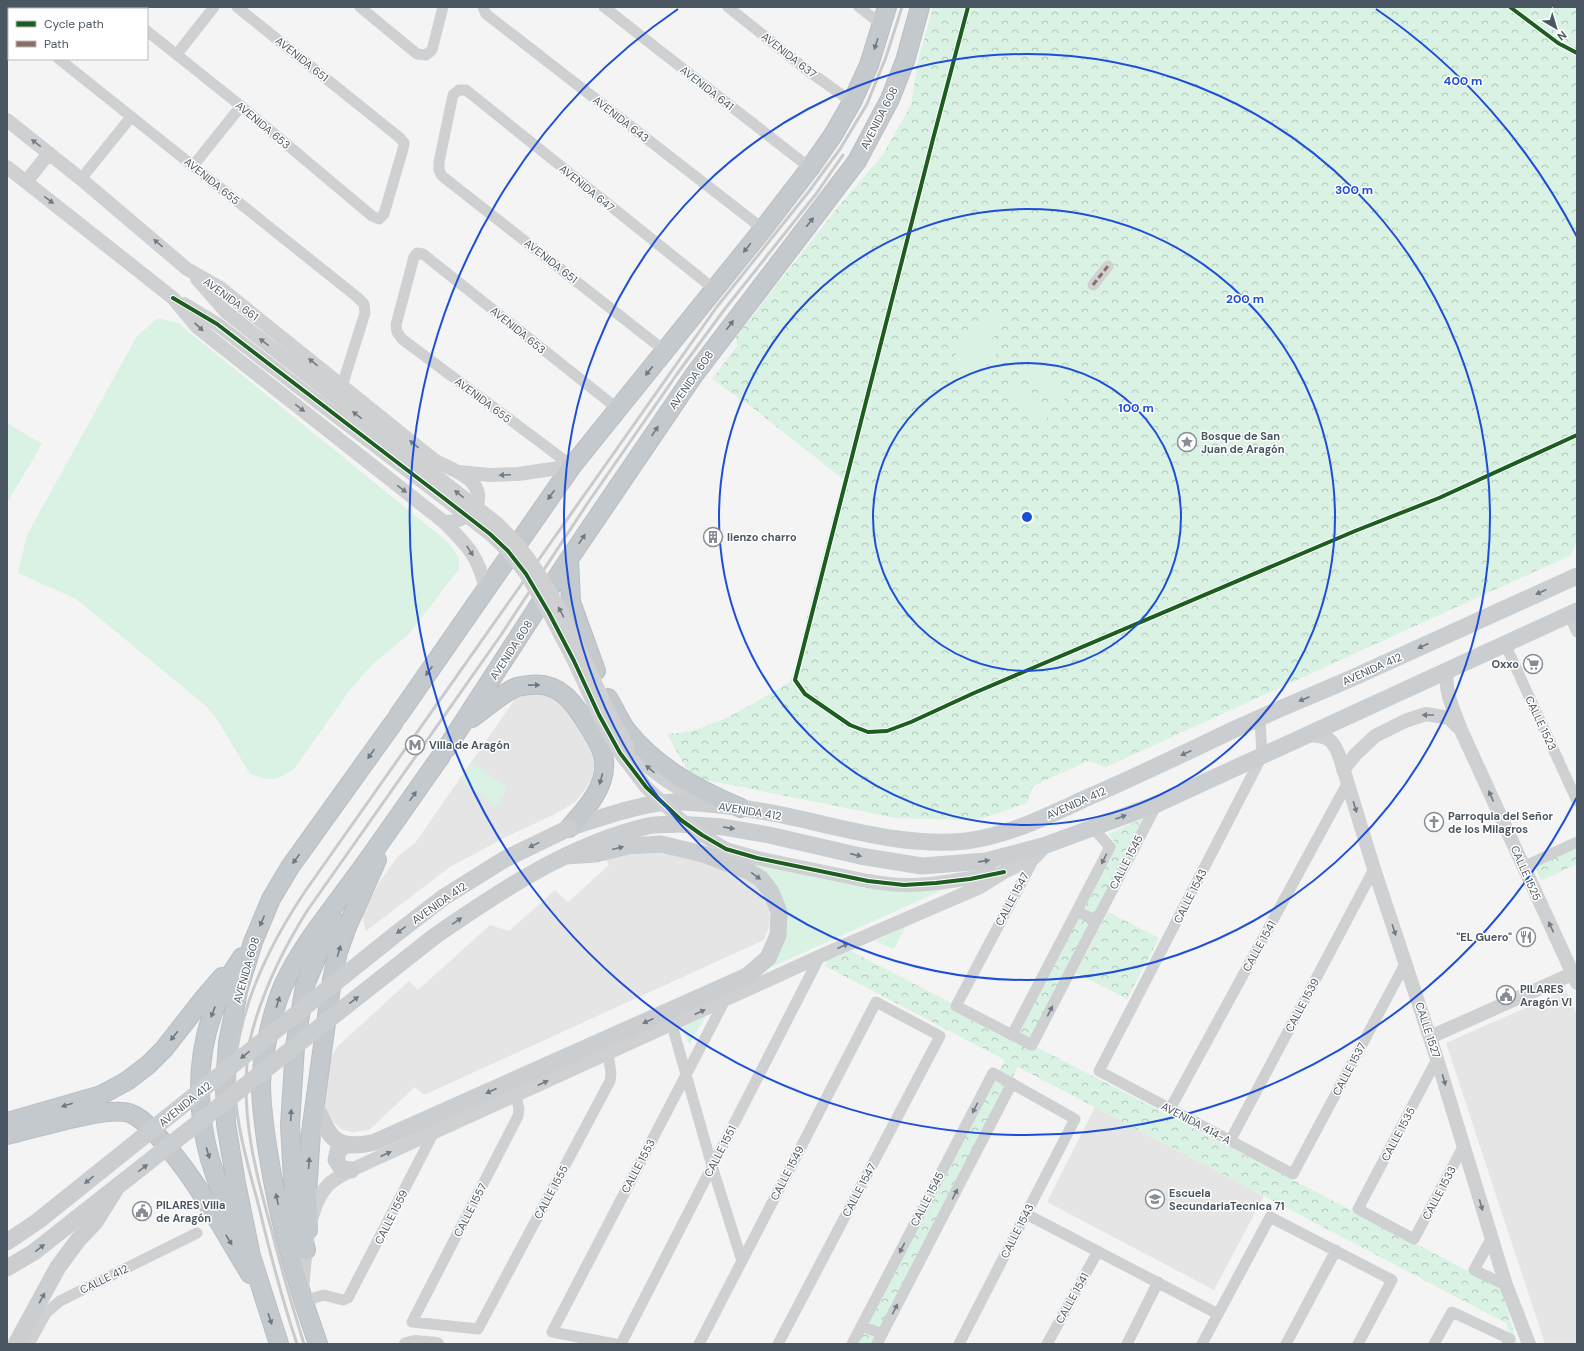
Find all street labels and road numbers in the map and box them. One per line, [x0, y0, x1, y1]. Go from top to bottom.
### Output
street label: AVENIDA 637 [759, 29, 820, 81]
street label: AVENIDA 651 [273, 33, 331, 85]
street label: AVENIDA 641 [677, 63, 737, 113]
street label: AVENIDA 608 [857, 84, 901, 152]
street label: AVENIDA 643 [590, 93, 652, 145]
street label: AVENIDA 653 [233, 98, 293, 152]
street label: AVENIDA 655 [181, 154, 243, 208]
street label: AVENIDA 647 [557, 162, 617, 215]
street label: AVENIDA 651 [521, 236, 581, 286]
street label: AVENIDA 661 [201, 274, 261, 324]
street label: AVENIDA 653 [488, 303, 548, 357]
street label: AVENIDA 608 [666, 348, 716, 412]
street label: AVENIDA 655 [452, 374, 514, 426]
street label: AVENIDA 608 [487, 618, 535, 682]
street label: AVENIDA 412 [1340, 650, 1404, 688]
street label: CALLE 1523 [1522, 694, 1560, 752]
street label: AVENIDA 412 [1044, 784, 1108, 822]
street label: AVENIDA 412 [717, 799, 783, 823]
street label: CALLE 1545 [1106, 832, 1146, 892]
street label: CALLE 1525 [1508, 843, 1544, 903]
street label: CALLE 1543 [1170, 867, 1210, 925]
street label: CALLE 1547 [992, 870, 1032, 928]
street label: AVENIDA 412 [409, 879, 469, 927]
street label: CALLE 1541 [1239, 918, 1279, 974]
street label: AVENIDA 608 [230, 935, 262, 1005]
street label: CALLE 1539 [1282, 976, 1322, 1034]
street label: CALLE 1527 [1412, 1000, 1444, 1060]
street label: CALLE 1537 [1329, 1040, 1369, 1098]
street label: AVENIDA 412 [156, 1079, 214, 1129]
street label: AVENIDA 414-A [1159, 1099, 1233, 1147]
street label: CALLE 1535 [1378, 1104, 1418, 1163]
street label: CALLE 1551 [701, 1123, 739, 1179]
street label: CALLE 1553 [618, 1137, 658, 1195]
street label: CALLE 1549 [767, 1143, 807, 1203]
street label: CALLE 1547 [839, 1161, 879, 1219]
street label: CALLE 1555 [531, 1162, 571, 1221]
street label: CALLE 1533 [1419, 1164, 1459, 1222]
street label: CALLE 1545 [907, 1169, 947, 1229]
street label: CALLE 1557 [451, 1181, 490, 1239]
street label: CALLE 1559 [371, 1187, 411, 1247]
street label: CALLE 1543 [997, 1202, 1037, 1260]
street label: CALLE 412 [77, 1261, 131, 1297]
street label: CALLE 1541 [1052, 1270, 1092, 1326]

